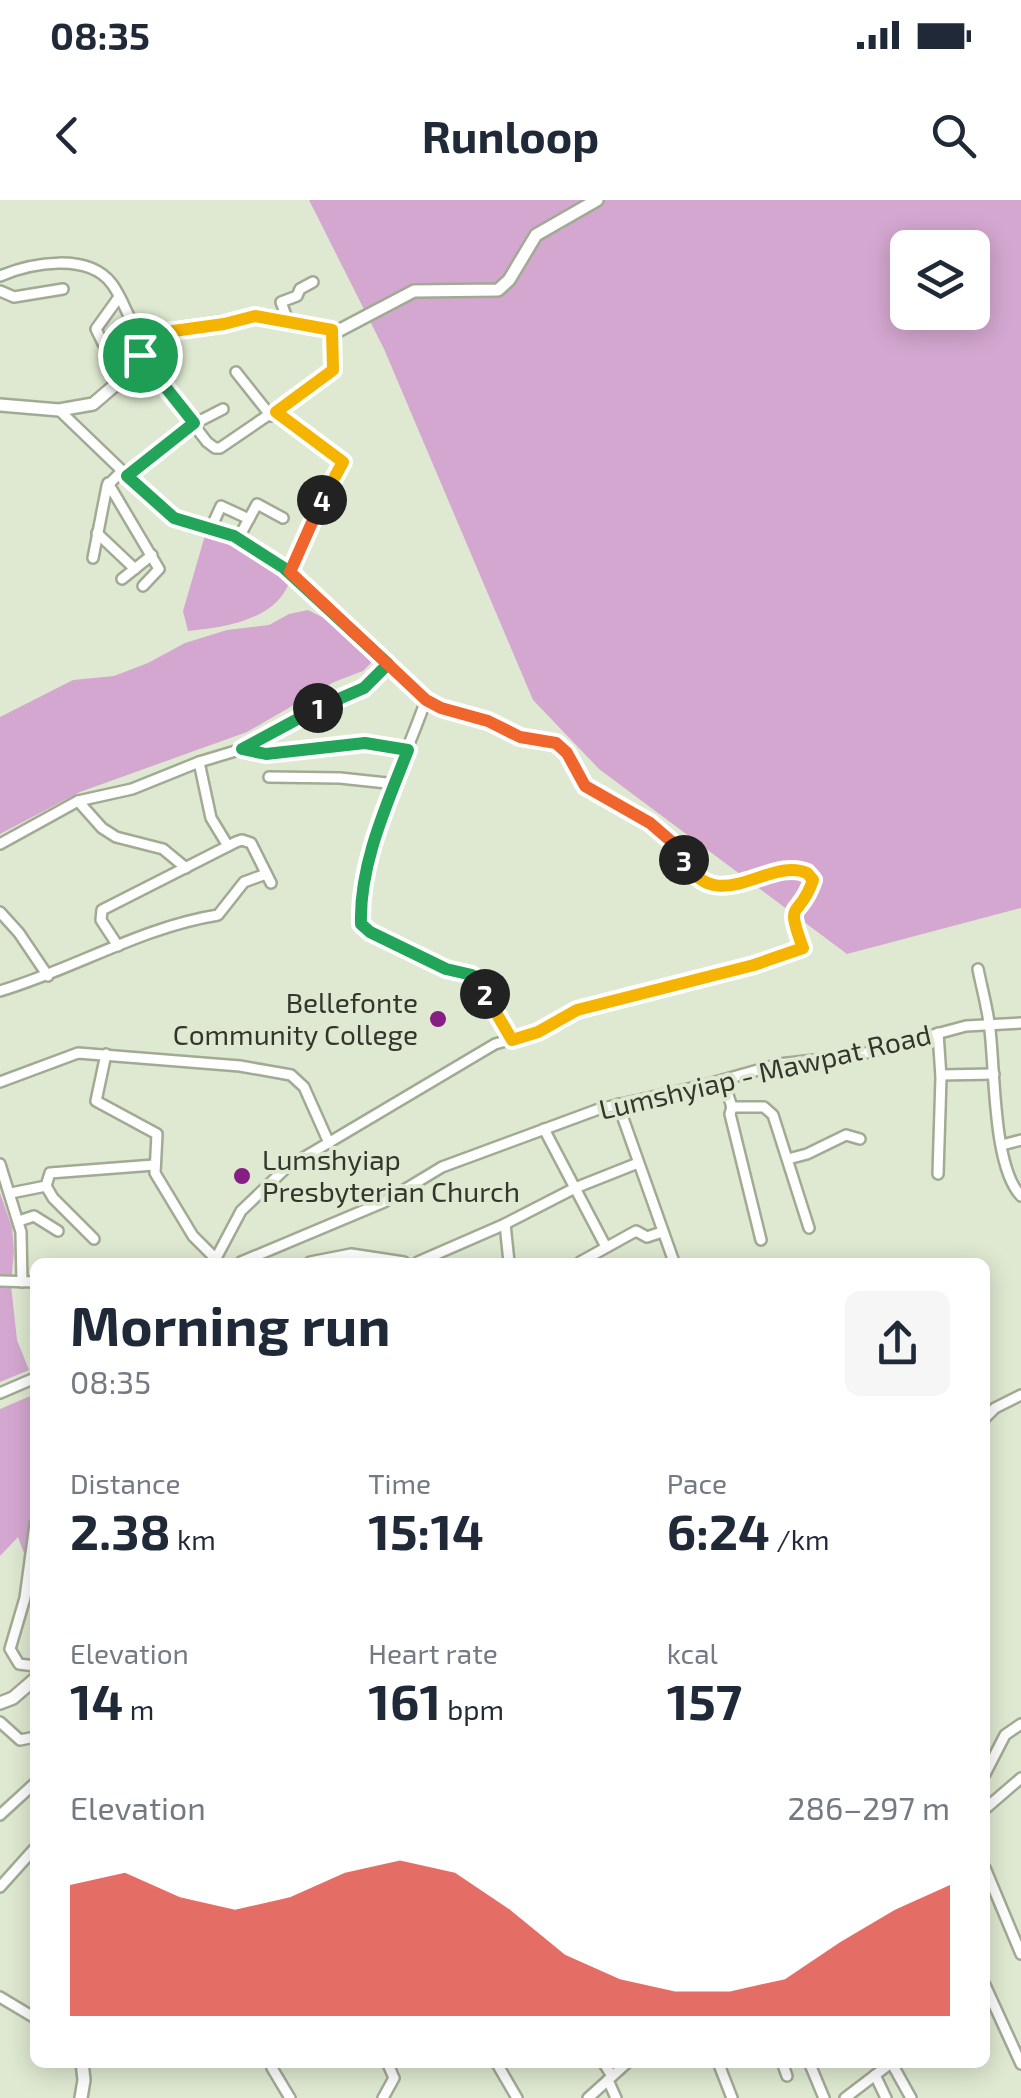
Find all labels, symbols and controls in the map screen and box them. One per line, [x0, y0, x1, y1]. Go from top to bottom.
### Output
text: 08:35 [50, 12, 150, 58]
icon: back [40, 108, 95, 163]
text: Runloop [422, 108, 599, 162]
icon: search [926, 108, 981, 163]
map controls [890, 230, 990, 330]
button: layers [890, 230, 990, 330]
pin [98, 313, 183, 398]
icon: arrive [113, 328, 168, 383]
pin: 4 [297, 475, 347, 525]
text: 4 [313, 483, 331, 517]
pin: 1 [293, 683, 343, 733]
text: 1 [312, 691, 324, 725]
pin: 3 [659, 835, 709, 885]
text: 3 [676, 843, 692, 877]
pin: 2 [460, 969, 510, 1019]
text: 2 [477, 977, 493, 1011]
place label: Bellefonte Community College [173, 985, 418, 1051]
marker: Bellefonte Community College [427, 1008, 449, 1030]
street label: Lumshyiap - Mawpat Road [595, 1016, 934, 1126]
place label: Lumshyiap Presbyterian Church [262, 1142, 520, 1208]
marker: Lumshyiap Presbyterian Church [231, 1165, 253, 1187]
text: Morning run [70, 1291, 391, 1357]
button: share [845, 1291, 950, 1396]
text: 08:35 [70, 1362, 151, 1400]
text: Distance [70, 1466, 181, 1500]
text: Time [368, 1466, 431, 1500]
text: Pace [667, 1466, 727, 1500]
text: 2.38 [70, 1500, 171, 1560]
text: 15:14 [368, 1500, 484, 1560]
text: 6:24 [667, 1500, 770, 1560]
text: km [171, 1522, 216, 1556]
text: /km [770, 1522, 829, 1556]
text: Elevation [70, 1636, 189, 1670]
text: Heart rate [368, 1636, 498, 1670]
text: kcal [667, 1636, 718, 1670]
text: 14 [70, 1670, 123, 1730]
text: 161 [368, 1670, 441, 1730]
text: 157 [667, 1670, 742, 1730]
text: m [123, 1692, 154, 1726]
text: bpm [441, 1692, 504, 1726]
text: Elevation [70, 1788, 206, 1826]
text: 286–297 m [788, 1788, 950, 1826]

